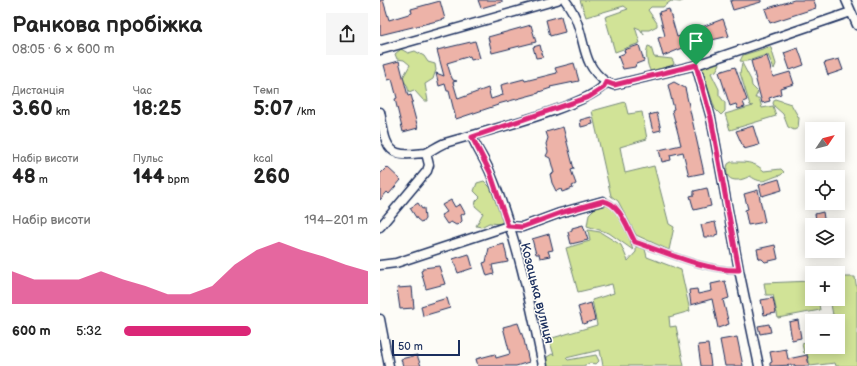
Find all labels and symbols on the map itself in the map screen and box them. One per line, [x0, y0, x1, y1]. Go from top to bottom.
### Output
pin [679, 24, 713, 65]
north arrow [805, 122, 845, 162]
street label: Козацька вулиця [517, 241, 557, 345]
scale bar [392, 338, 460, 357]

